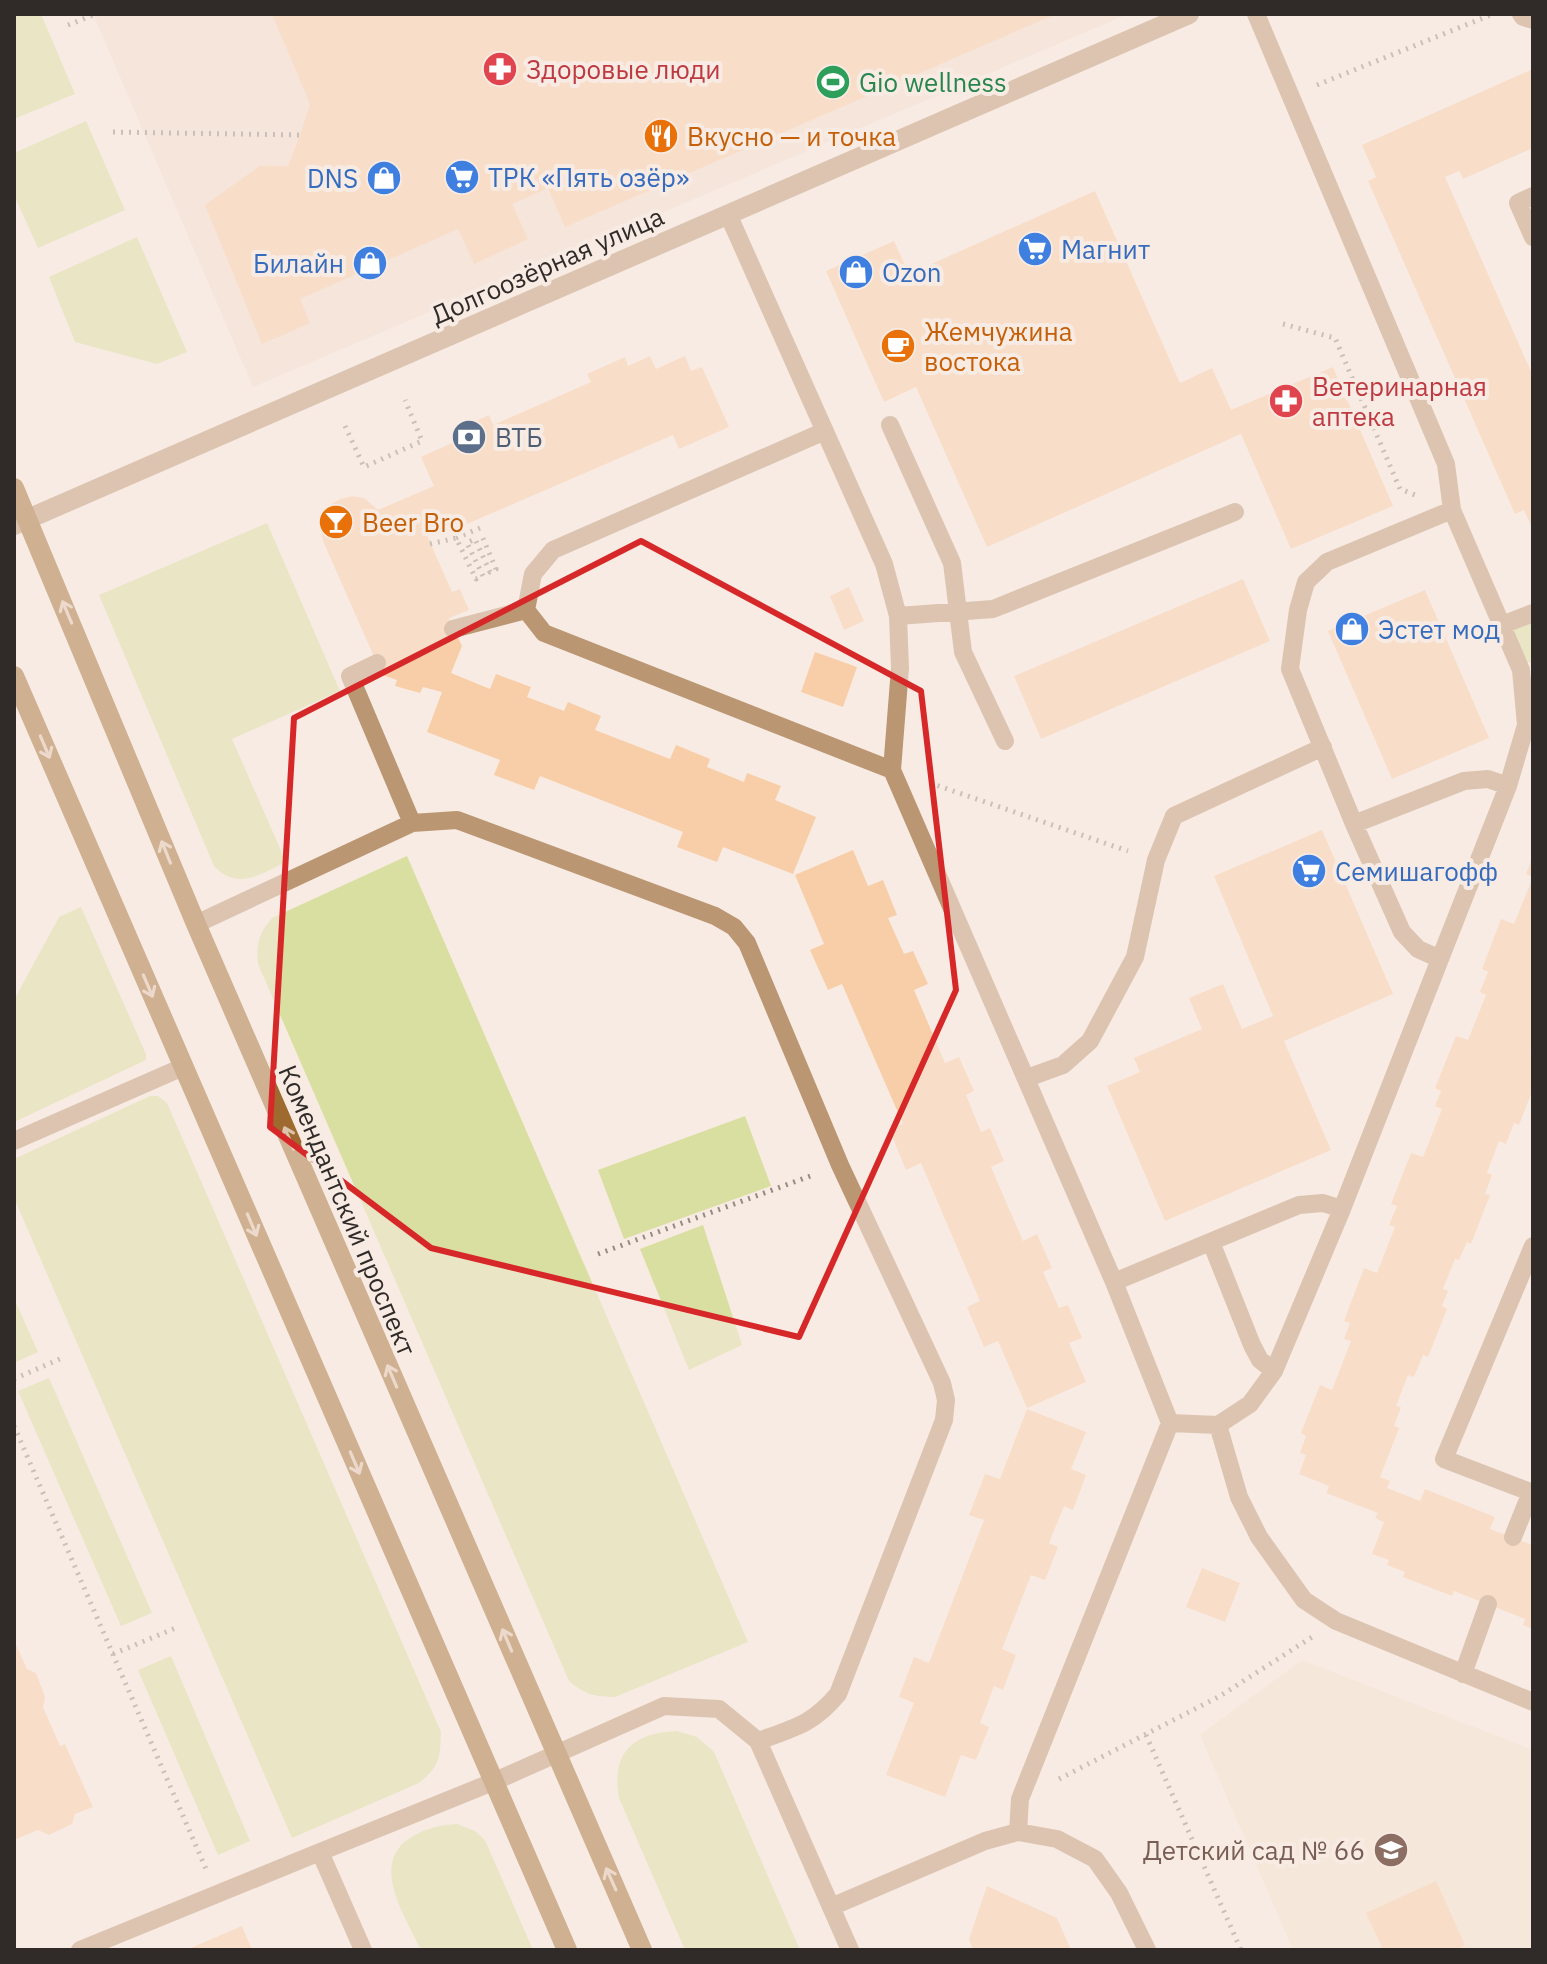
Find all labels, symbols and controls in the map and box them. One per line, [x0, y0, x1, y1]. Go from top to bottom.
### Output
pharmacy icon: Здоровые люди [481, 50, 519, 88]
place label: Здоровые люди [526, 52, 721, 86]
sports icon: Gio wellness [814, 63, 852, 101]
place label: Gio wellness [859, 65, 1007, 99]
restaurant icon: Вкусно — и точка [642, 117, 680, 155]
place label: Вкусно — и точка [687, 119, 896, 153]
supermarket icon: ТРК «Пять озёр» [443, 158, 481, 196]
shop icon: DNS [365, 159, 403, 197]
place label: ТРК «Пять озёр» [488, 160, 689, 194]
place label: DNS [307, 161, 358, 195]
street label: Долгоозёрная улица [425, 198, 669, 332]
supermarket icon: Магнит [1016, 230, 1054, 268]
place label: Магнит [1061, 232, 1150, 266]
shop icon: Билайн [351, 244, 389, 282]
place label: Билайн [253, 246, 344, 280]
shop icon: Ozon [837, 253, 875, 291]
place label: Ozon [882, 255, 942, 289]
place label: Жемчужина востока [924, 314, 1073, 378]
cafe icon: Жемчужина востока [879, 327, 917, 365]
place label: Ветеринарная аптека [1312, 369, 1487, 433]
pharmacy icon: Ветеринарная аптека [1267, 382, 1305, 420]
bank icon: ВТБ [450, 418, 488, 456]
place label: ВТБ [495, 420, 543, 454]
bar icon: Beer Bro [317, 503, 355, 541]
place label: Beer Bro [362, 505, 464, 539]
one-way arrow [59, 600, 73, 625]
shop icon: Эстет мод [1333, 610, 1371, 648]
place label: Эстет мод [1378, 612, 1500, 646]
one-way arrow [38, 735, 53, 759]
one-way arrow [158, 840, 173, 865]
supermarket icon: Семишагофф [1290, 852, 1328, 890]
place label: Семишагофф [1335, 854, 1498, 888]
one-way arrow [142, 973, 157, 998]
street label: Комендантский проспект [271, 1059, 425, 1361]
one-way arrow [280, 1126, 295, 1150]
one-way arrow [245, 1212, 260, 1236]
one-way arrow [384, 1364, 399, 1389]
one-way arrow [349, 1450, 364, 1475]
one-way arrow [498, 1628, 513, 1653]
school or university icon: Детский сад № 66 [1372, 1831, 1410, 1869]
place label: Детский сад № 66 [1143, 1833, 1365, 1867]
one-way arrow [602, 1867, 617, 1891]

